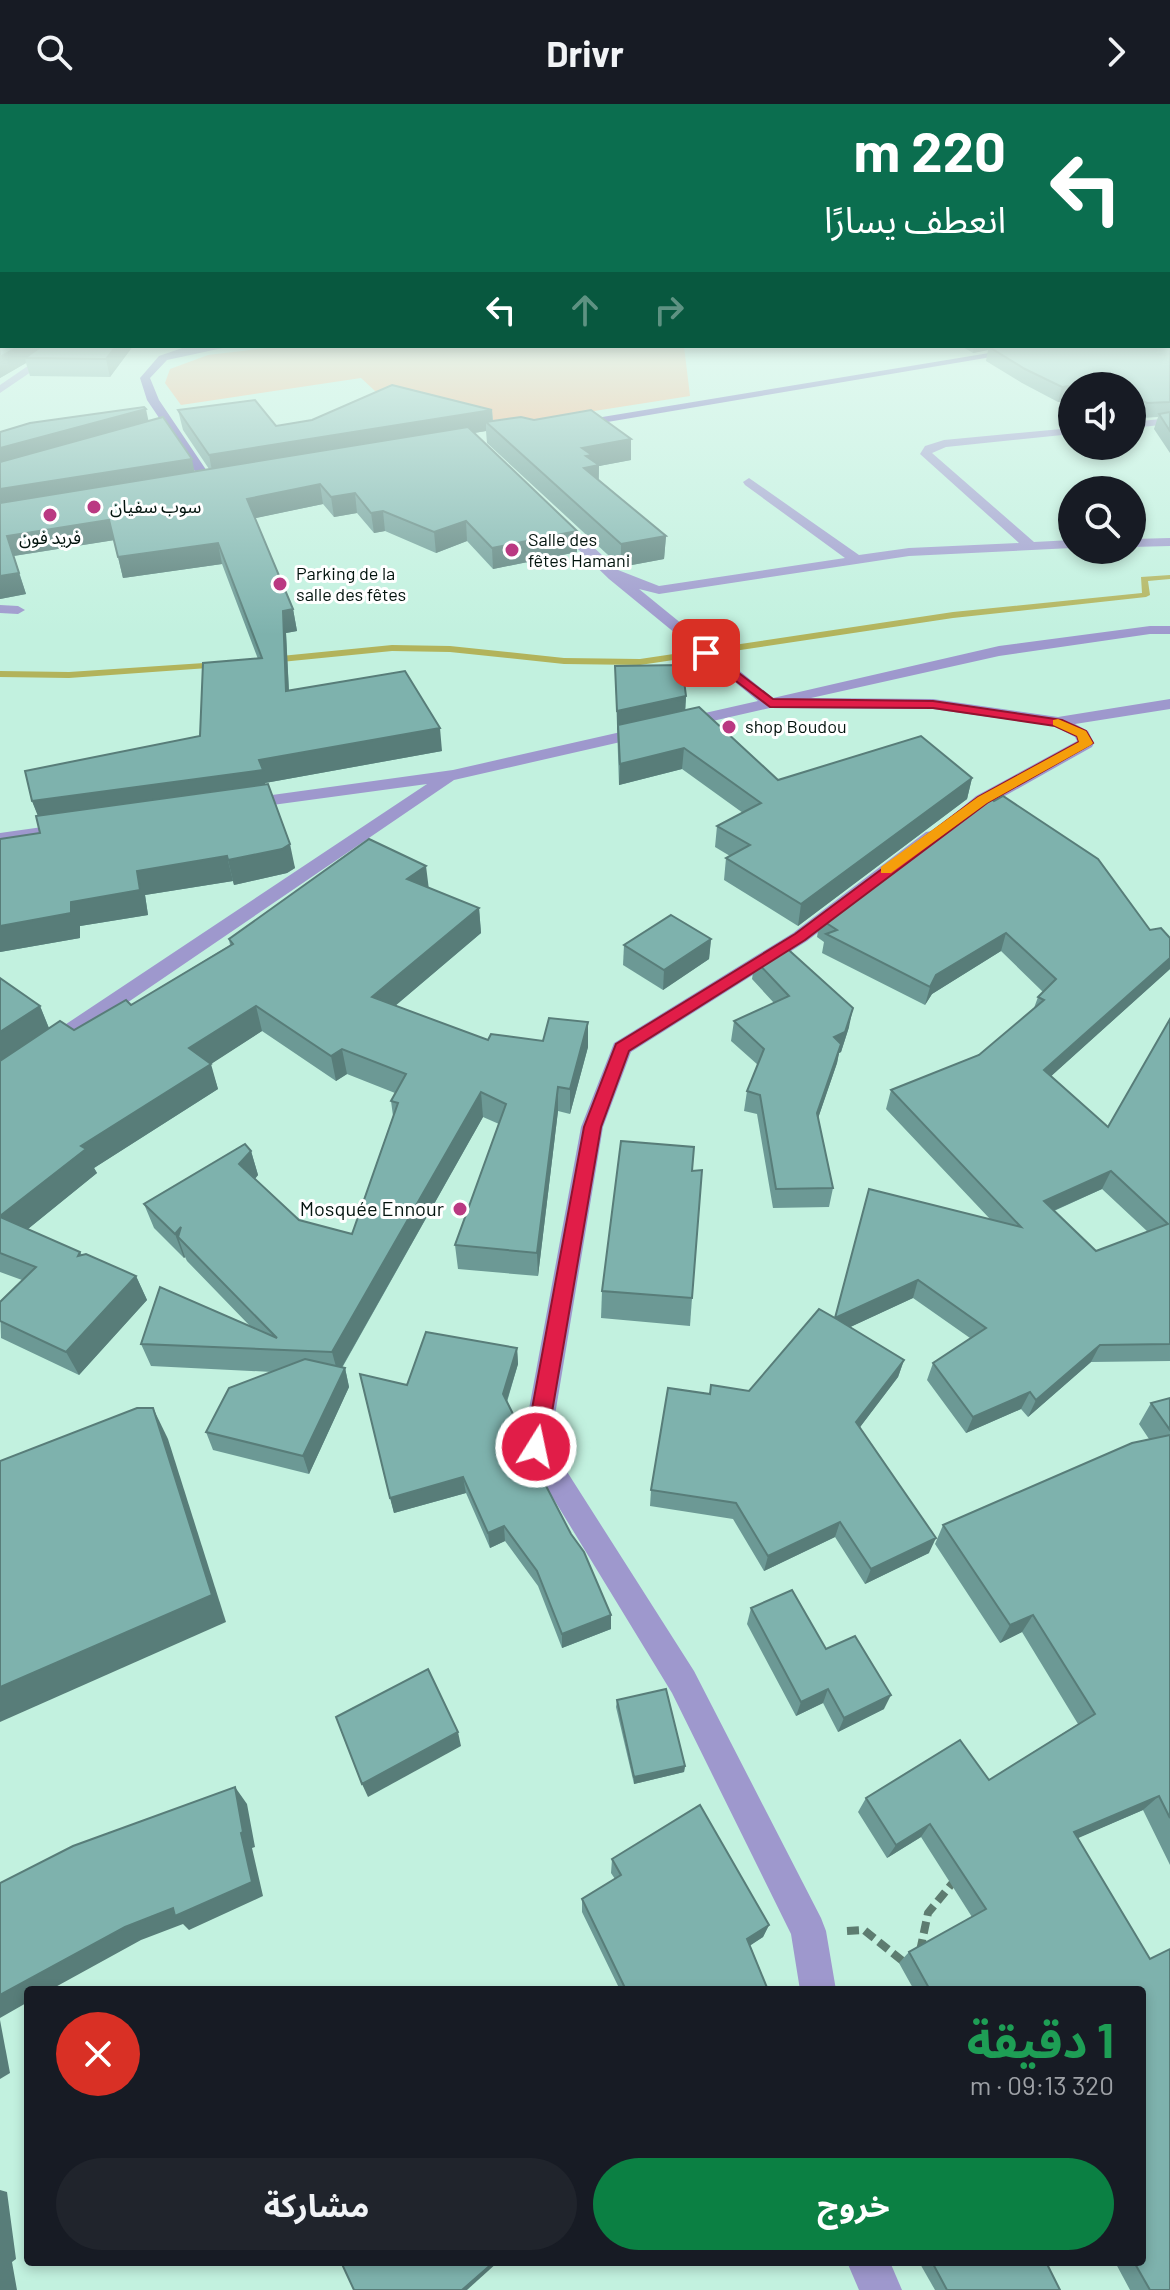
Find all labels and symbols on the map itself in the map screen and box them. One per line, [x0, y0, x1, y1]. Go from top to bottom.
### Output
place label: سوب سفيان [110, 495, 201, 518]
marker: سوب سفيان [85, 498, 103, 516]
marker: فريد فون [41, 506, 59, 524]
place label: فريد فون [19, 526, 81, 549]
place label: Salle des fêtes Hamani [528, 528, 630, 571]
marker: Salle des fêtes Hamani [503, 541, 521, 559]
place label: Parking de la salle des fêtes [296, 562, 406, 605]
marker: Parking de la salle des fêtes [271, 575, 289, 593]
pin [672, 619, 740, 687]
place label: shop Boudou [745, 715, 847, 737]
marker: shop Boudou [720, 718, 738, 736]
place label: Mosquée Ennour [300, 1196, 444, 1220]
marker: Mosquée Ennour [451, 1200, 469, 1218]
position arrow [494, 1405, 578, 1489]

